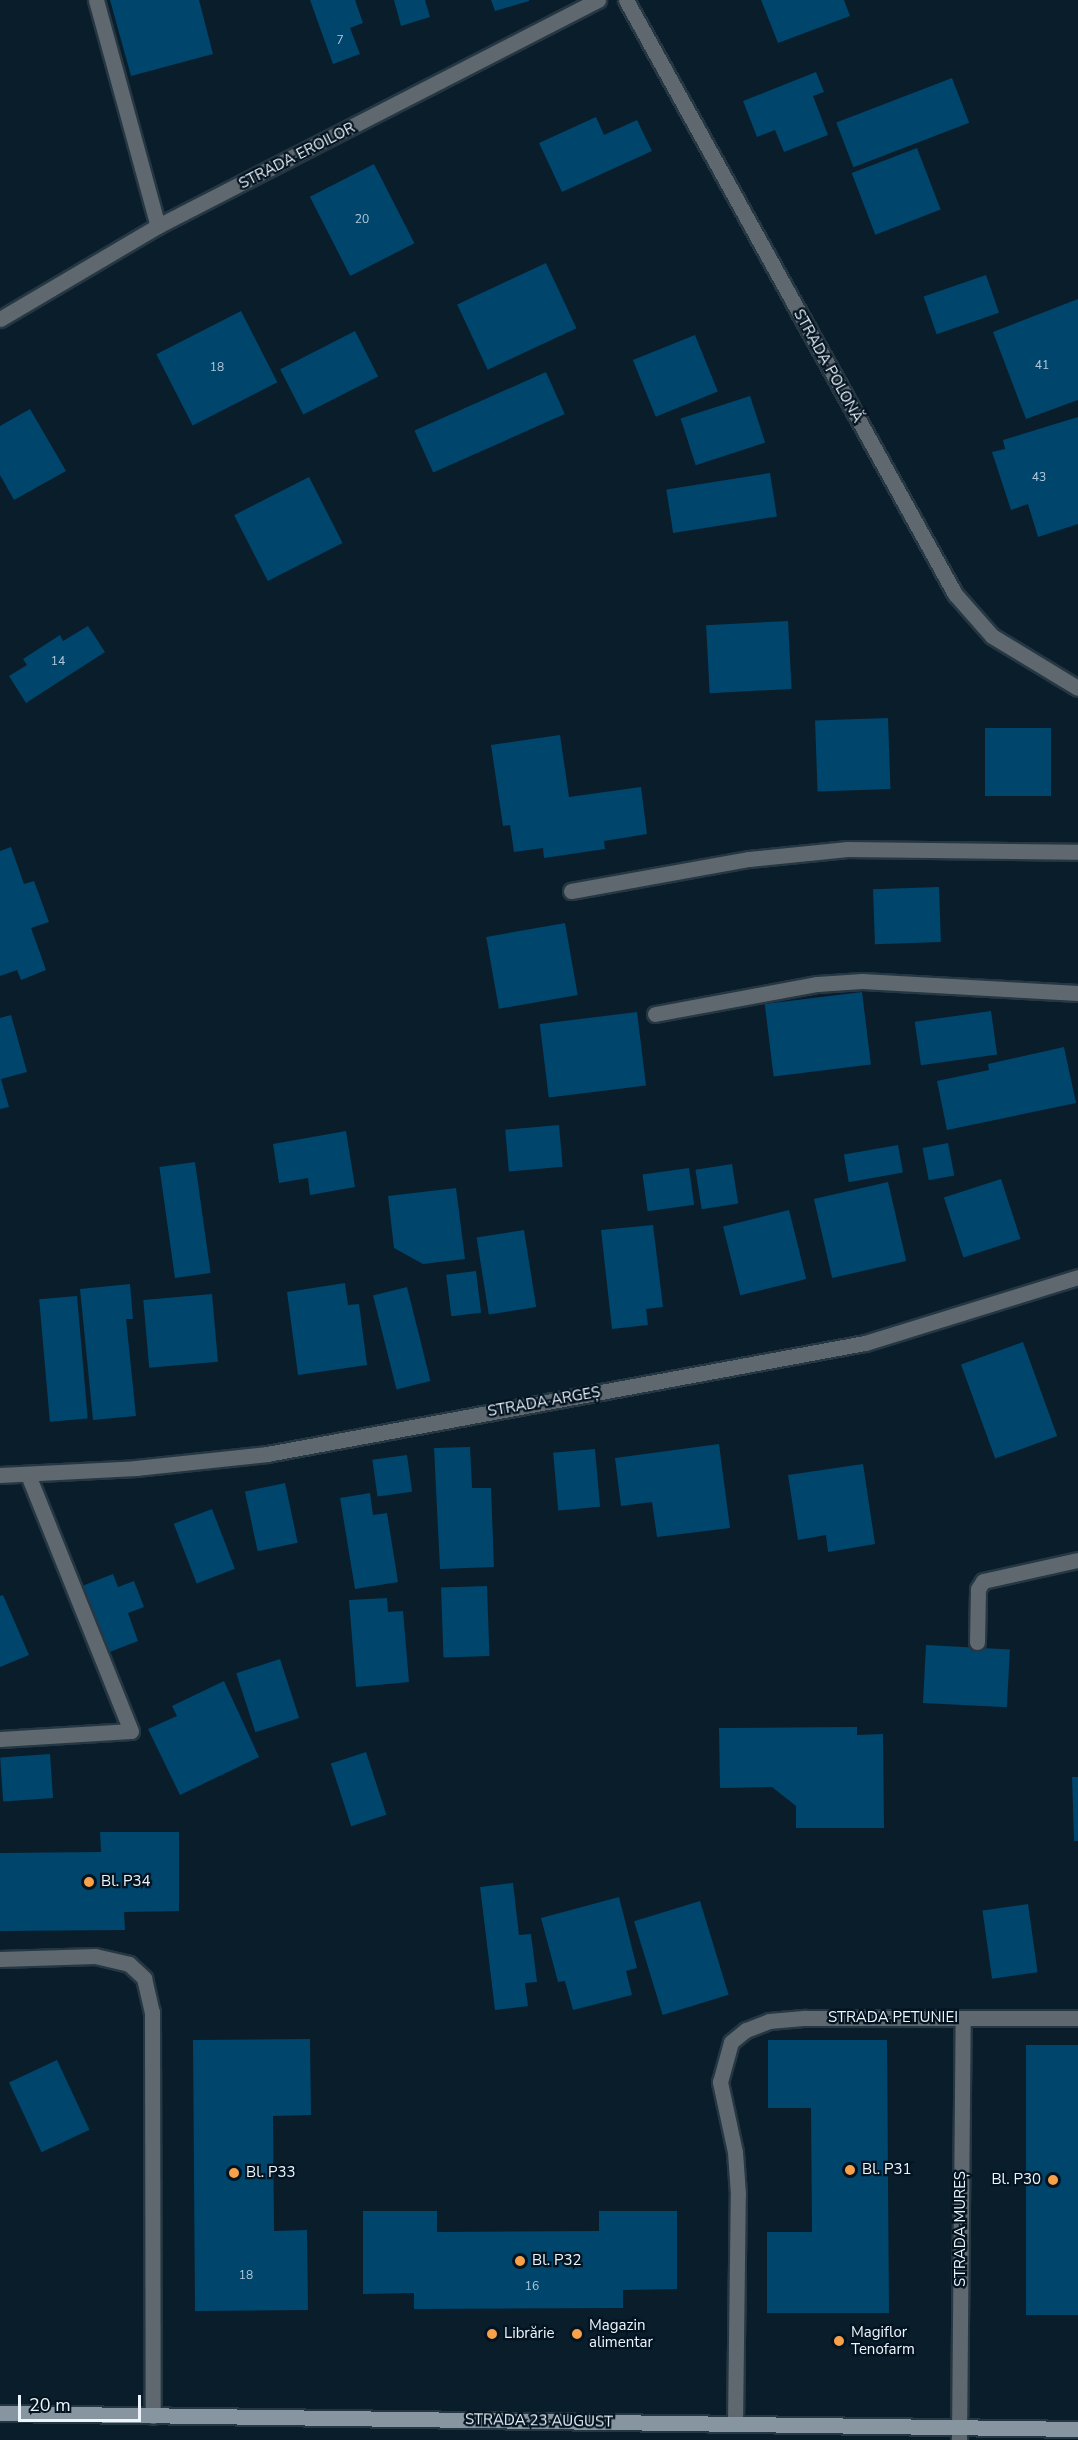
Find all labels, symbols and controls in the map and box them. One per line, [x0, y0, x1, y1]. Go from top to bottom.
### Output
house number: 7 [336, 34, 344, 48]
street label: STRADA EROILOR [236, 119, 358, 193]
house number: 20 [355, 213, 369, 227]
street label: STRADA POLONĂ [789, 306, 867, 426]
house number: 41 [1035, 359, 1049, 373]
house number: 18 [210, 361, 224, 375]
house number: 43 [1032, 471, 1046, 485]
house number: 14 [51, 655, 65, 669]
street label: STRADA ARGEȘ [486, 1383, 602, 1421]
place label: Bl. P34 [101, 1873, 150, 1891]
marker: Bl. P34 [82, 1875, 96, 1889]
street label: STRADA PETUNIEI [828, 2009, 958, 2027]
place label: Bl. P31 [862, 2161, 911, 2179]
marker: Bl. P31 [843, 2163, 857, 2177]
place label: Bl. P33 [246, 2164, 295, 2182]
marker: Bl. P33 [227, 2166, 241, 2180]
street label: STRADA MUREȘ [952, 2171, 970, 2287]
place label: Bl. P30 [992, 2171, 1041, 2189]
marker: Bl. P30 [1046, 2173, 1060, 2187]
place label: Bl. P32 [532, 2252, 581, 2270]
marker: Bl. P32 [513, 2254, 527, 2268]
house number: 18 [239, 2269, 253, 2283]
house number: 16 [525, 2280, 539, 2294]
place label: Magazin alimentar [589, 2316, 653, 2351]
place label: Magiflor Tenofarm [851, 2323, 915, 2358]
place label: Librărie [504, 2325, 554, 2343]
marker: Librărie [485, 2327, 499, 2341]
marker: Magazin alimentar [570, 2327, 584, 2341]
marker: Magiflor Tenofarm [832, 2334, 846, 2348]
scale bar [21, 2383, 144, 2421]
text: 20 m [29, 2393, 71, 2417]
street label: STRADA 23 AUGUST [465, 2411, 613, 2431]

